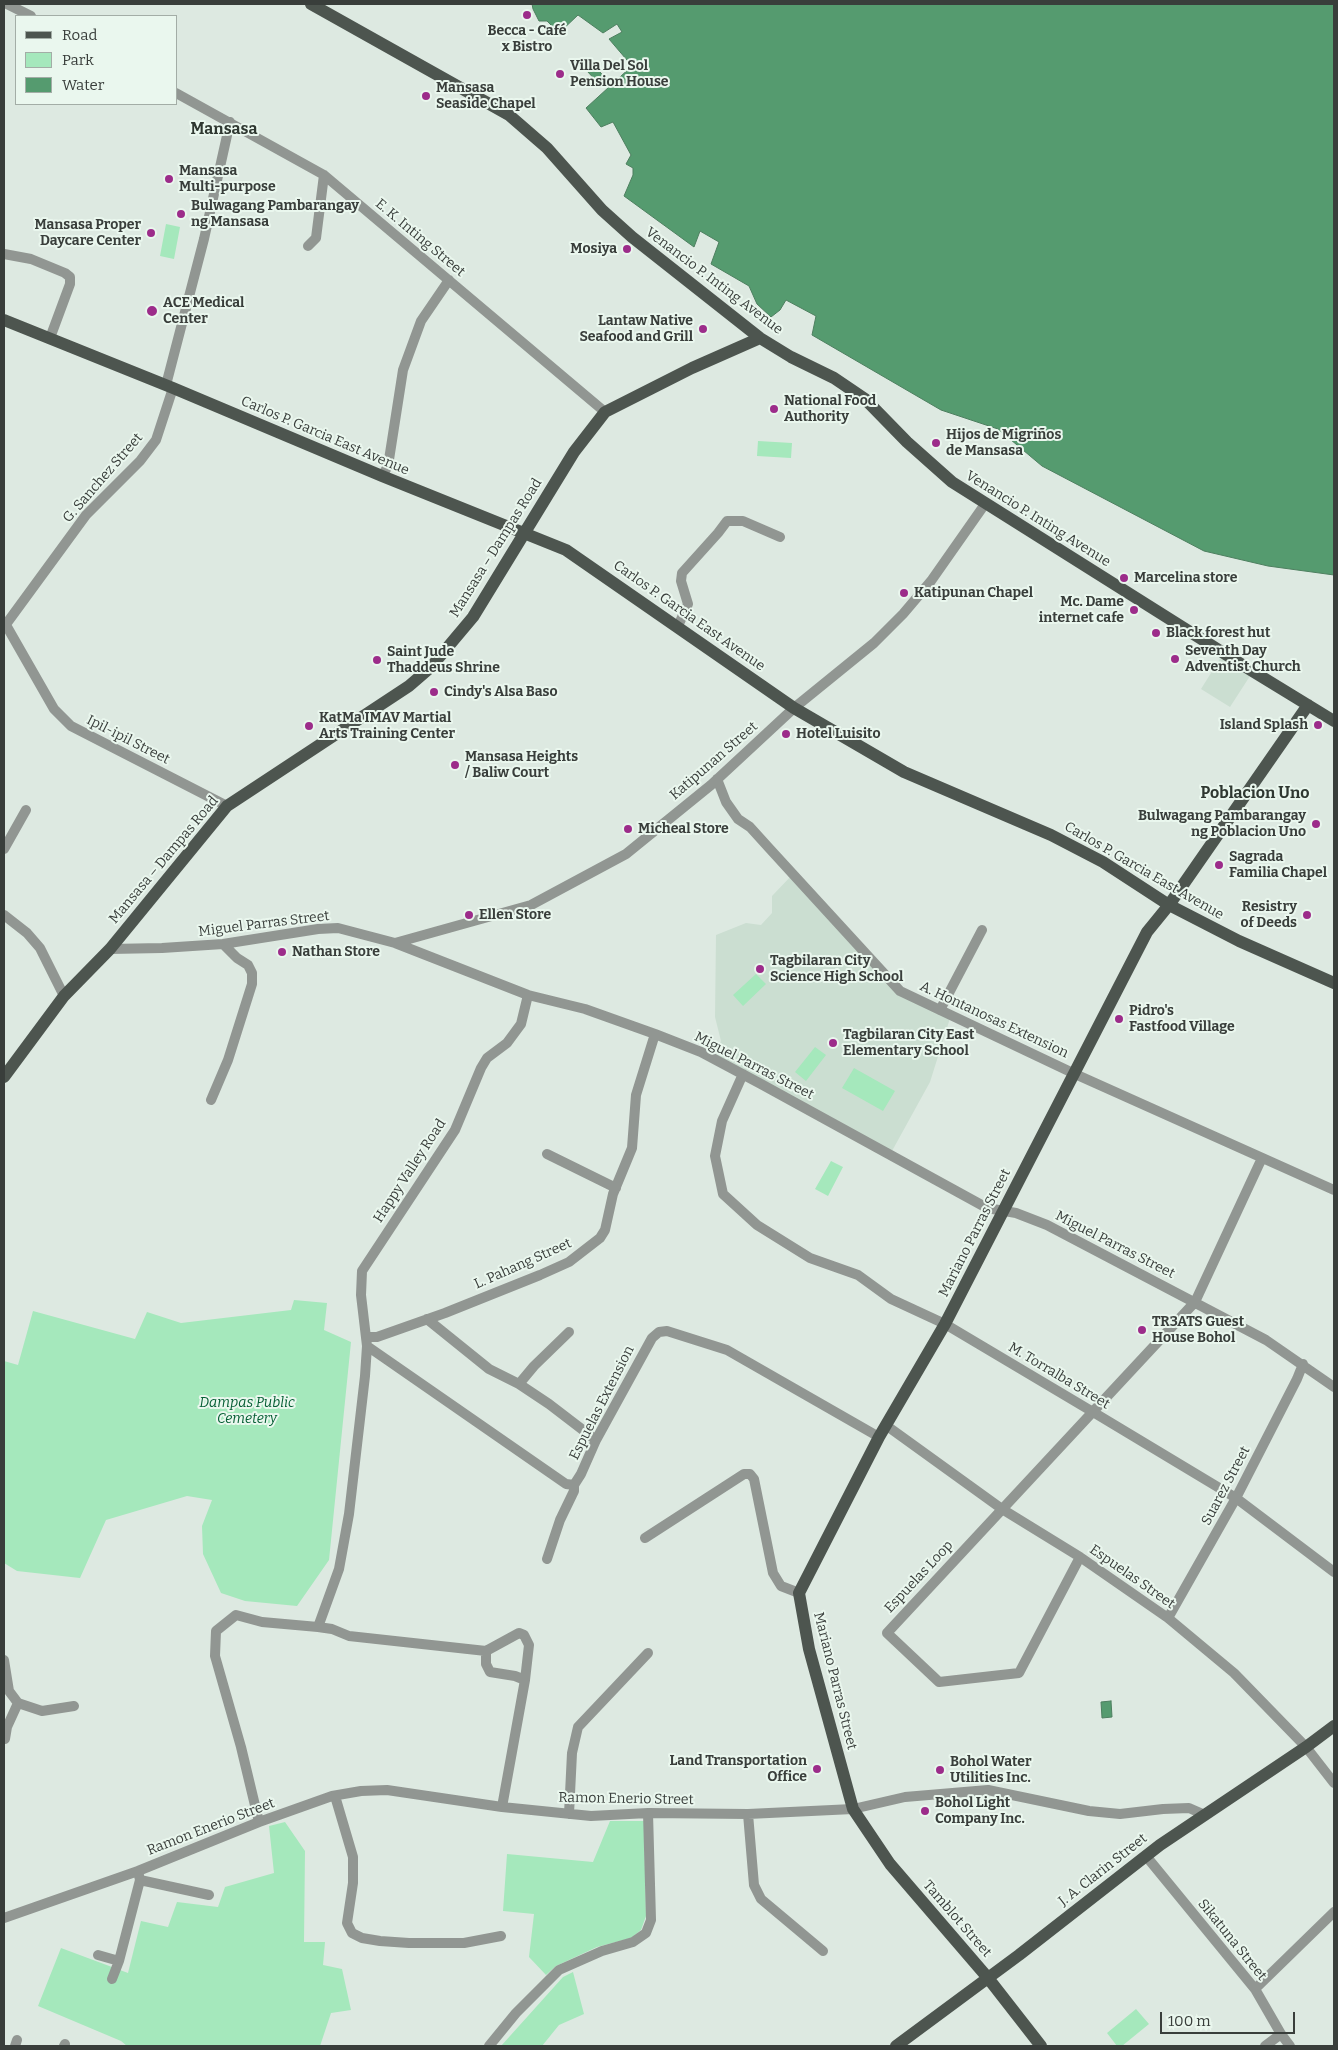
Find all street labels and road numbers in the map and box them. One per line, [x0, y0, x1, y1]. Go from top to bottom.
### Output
street label: E. K. Inting Street [372, 196, 468, 280]
street label: Venancio P. Inting Avenue [642, 224, 786, 338]
street label: Carlos P. Garcia East Avenue [238, 393, 412, 479]
street label: G. Sanchez Street [60, 430, 146, 526]
street label: Venancio P. Inting Avenue [962, 467, 1114, 571]
street label: Mansasa – Dampas Road [446, 475, 546, 621]
street label: Carlos P. Garcia East Avenue [610, 557, 768, 675]
street label: Ipil-ipil Street [84, 712, 172, 768]
street label: Katipunan Street [667, 718, 761, 804]
street label: Mansasa – Dampas Road [106, 793, 222, 927]
street label: Carlos P. Garcia East Avenue [1061, 818, 1227, 924]
street label: Miguel Parras Street [198, 908, 330, 940]
street label: A. Hontanosas Extension [917, 978, 1071, 1062]
street label: Miguel Parras Street [692, 1029, 816, 1103]
street label: Happy Valley Road [370, 1116, 450, 1226]
street label: Mariano Parras Street [935, 1166, 1015, 1300]
street label: Miguel Parras Street [1053, 1208, 1177, 1282]
street label: L. Pahang Street [472, 1235, 574, 1293]
street label: M. Torralba Street [1005, 1339, 1113, 1413]
street label: Espuelas Extension [566, 1343, 638, 1463]
street label: Suarez Street [1198, 1444, 1254, 1528]
street label: Espuelas Loop [881, 1537, 957, 1617]
street label: Espuelas Street [1086, 1541, 1178, 1613]
street label: Mariano Parras Street [810, 1610, 860, 1752]
street label: Ramon Enerio Street [558, 1789, 694, 1809]
street label: Ramon Enerio Street [145, 1795, 277, 1859]
street label: J. A. Clarin Street [1055, 1830, 1151, 1910]
street label: Tamblot Street [919, 1877, 995, 1961]
street label: Sikatuna Street [1194, 1896, 1270, 1984]

